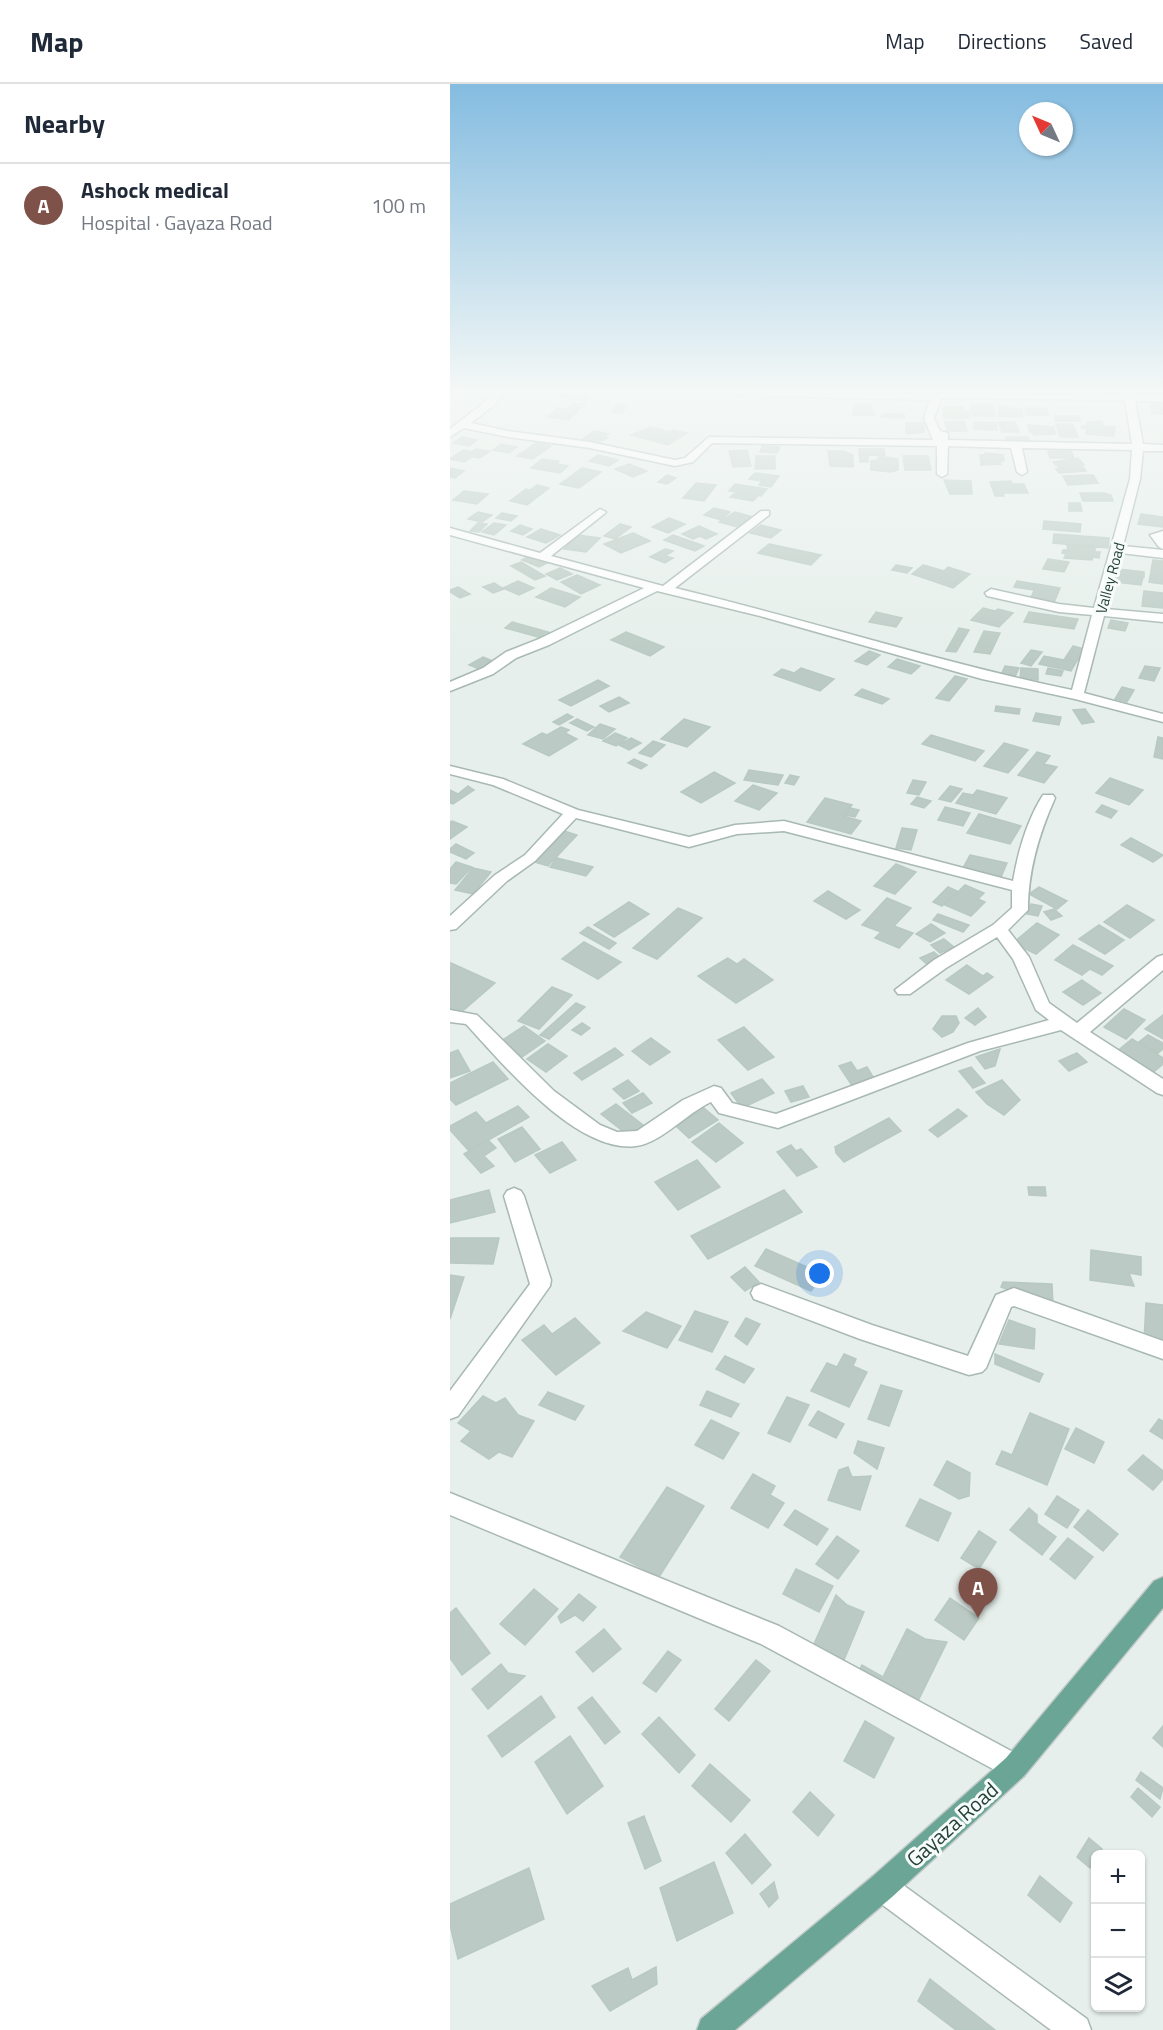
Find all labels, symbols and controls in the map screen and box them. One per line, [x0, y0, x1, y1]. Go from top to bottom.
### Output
text: Map [30, 20, 84, 63]
text: Map [885, 25, 925, 57]
text: Directions [958, 25, 1047, 57]
text: Saved [1080, 25, 1133, 57]
north arrow [1019, 102, 1073, 156]
text: Nearby [24, 104, 105, 143]
text: Ashock medical [81, 173, 229, 207]
text: A [37, 190, 50, 221]
text: 100 m [371, 190, 426, 221]
text: Hospital · Gayaza Road [81, 207, 273, 238]
street label: Valley Road [1089, 540, 1131, 616]
your location [805, 1259, 834, 1288]
pin: A [958, 1568, 998, 1618]
street label: Gayaza Road [899, 1774, 1005, 1874]
map controls [1091, 1850, 1145, 2012]
button: + [1091, 1850, 1145, 1904]
button: − [1091, 1904, 1145, 1958]
button: layers [1091, 1958, 1145, 2012]

